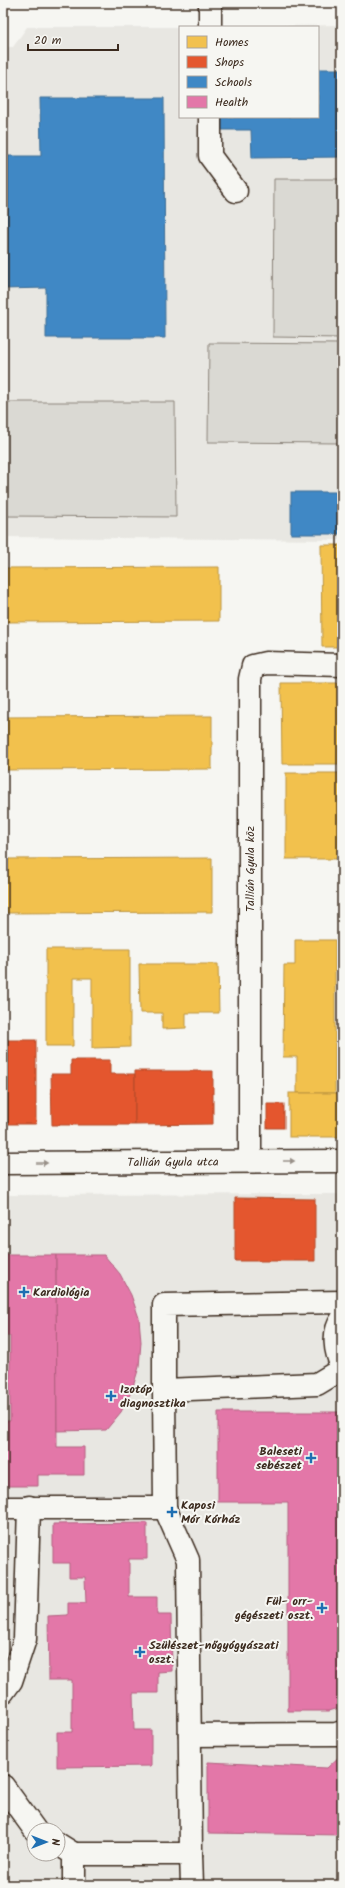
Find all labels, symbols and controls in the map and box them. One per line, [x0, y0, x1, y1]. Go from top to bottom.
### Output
scale bar [28, 26, 118, 52]
legend [179, 26, 319, 118]
text: 20 m [34, 31, 62, 50]
text: Homes [215, 33, 249, 52]
text: Shops [215, 53, 244, 72]
text: Schools [215, 73, 252, 92]
text: Health [215, 93, 248, 112]
street label: Tallián Gyula köz [241, 826, 260, 912]
street label: Tallián Gyula utca [127, 1152, 219, 1172]
one-way arrow [283, 1158, 296, 1164]
one-way arrow [36, 1160, 49, 1166]
place label: Kardiológia [33, 1283, 89, 1302]
marker: Kardiológia [18, 1286, 30, 1298]
place label: Izotóp diagnosztika [120, 1380, 186, 1413]
marker: Izotóp diagnosztika [105, 1390, 117, 1402]
place label: Baleseti sebészet [256, 1442, 303, 1475]
marker: Baleseti sebészet [305, 1452, 317, 1464]
place label: Kaposi Mór Kórház [181, 1496, 240, 1529]
marker: Kaposi Mór Kórház [166, 1506, 178, 1518]
place label: Fül- orr- gégészeti oszt. [234, 1592, 313, 1625]
marker: Fül- orr- gégészeti oszt. [316, 1602, 328, 1614]
place label: Szülészet-nőgyógyászati oszt. [149, 1636, 279, 1669]
marker: Szülészet-nőgyógyászati oszt. [134, 1646, 146, 1658]
north arrow [26, 1822, 66, 1862]
text: N [46, 1839, 64, 1846]

